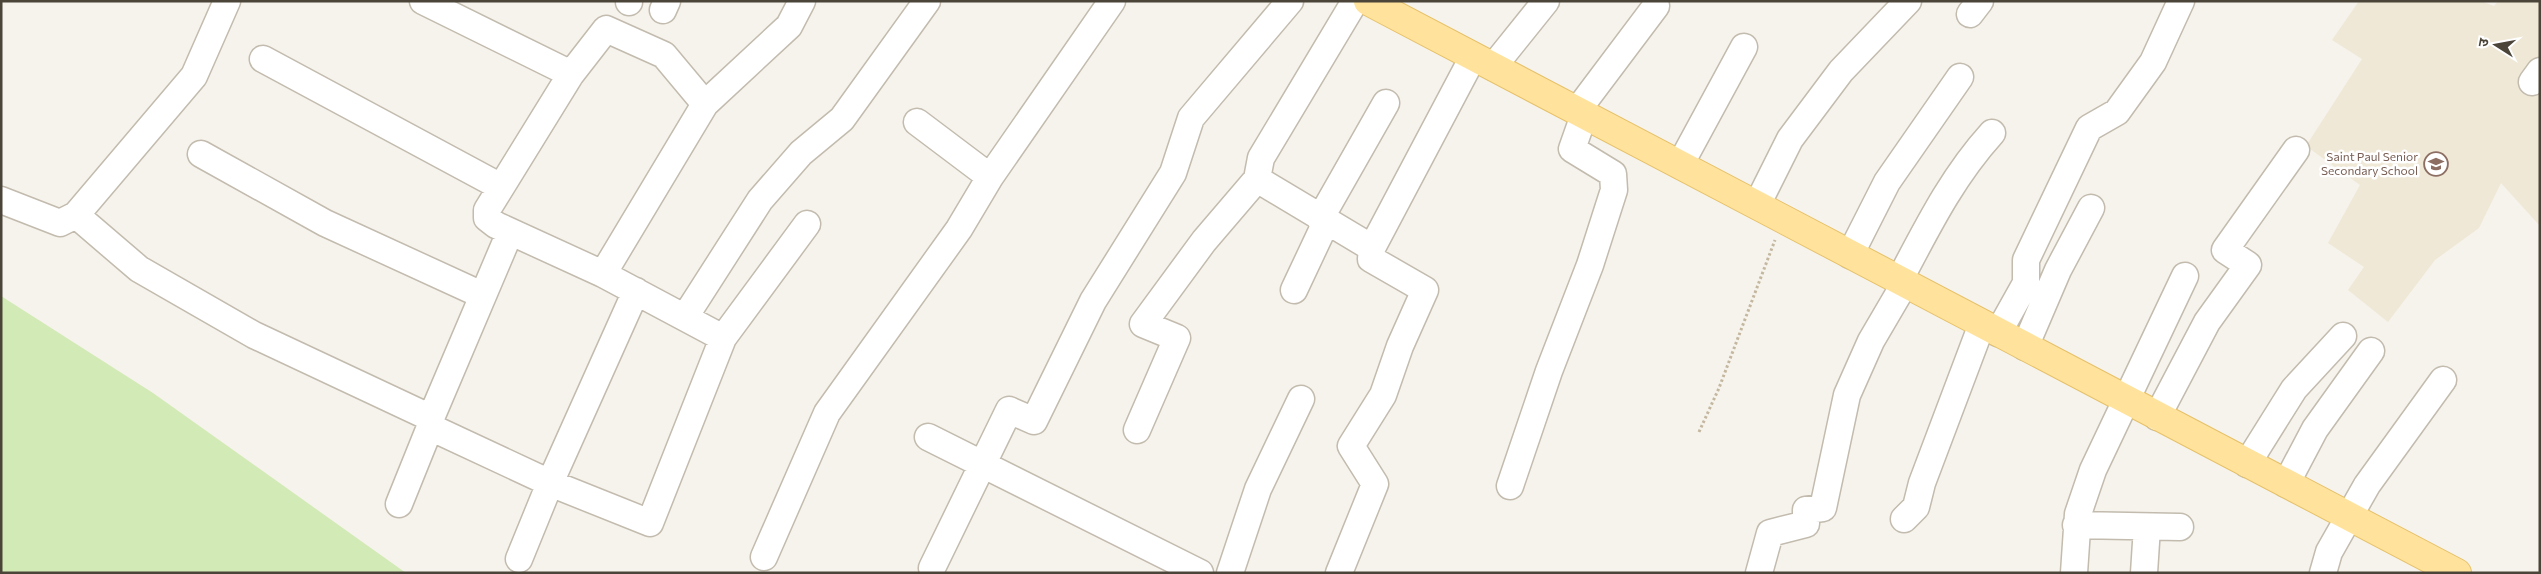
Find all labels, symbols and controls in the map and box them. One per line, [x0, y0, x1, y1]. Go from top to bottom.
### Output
north arrow [2471, 20, 2521, 70]
text: उ [2474, 36, 2492, 48]
place label: Saint Paul Senior Secondary School [2321, 149, 2418, 177]
school or university icon: Saint Paul Senior Secondary School [2423, 151, 2449, 177]

